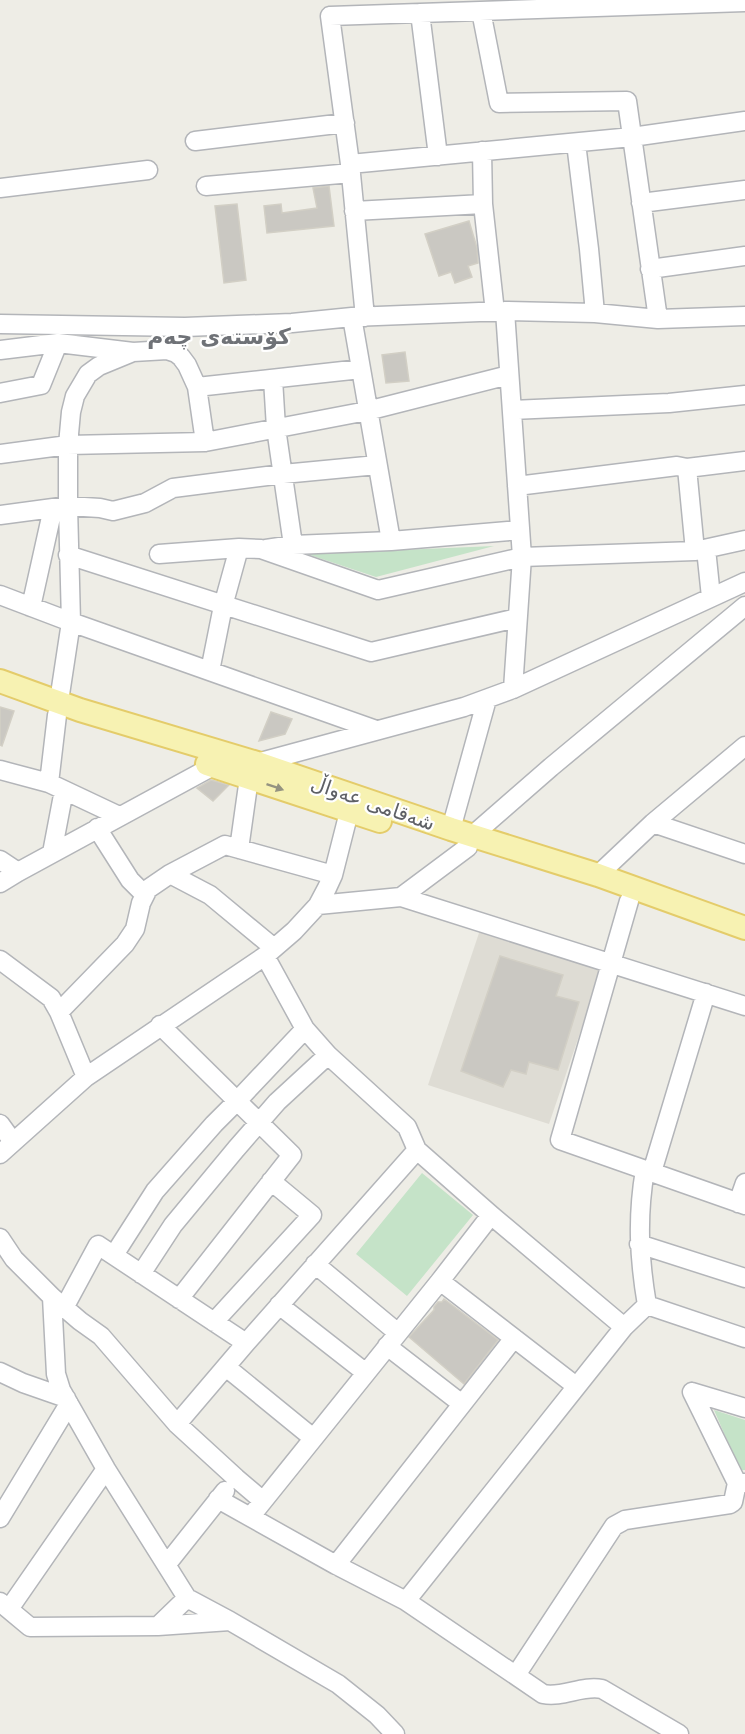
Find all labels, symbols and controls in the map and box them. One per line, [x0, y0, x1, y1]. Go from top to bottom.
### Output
district label: کۆستەی چەم [147, 324, 291, 350]
street label: شەقامی عەواڵ [308, 771, 438, 835]
one-way arrow [266, 783, 284, 792]

